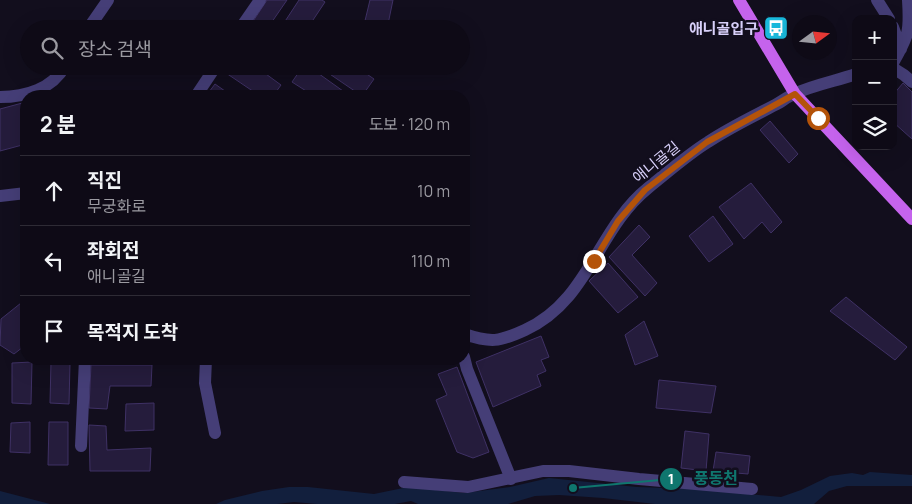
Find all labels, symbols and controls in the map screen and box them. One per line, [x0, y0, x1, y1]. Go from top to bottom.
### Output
bus stop icon: 애니골입구 [763, 15, 789, 41]
north arrow [792, 15, 837, 60]
map controls [852, 15, 897, 150]
button: + [852, 15, 897, 60]
place label: 애니골입구 [689, 18, 758, 39]
search box [20, 20, 470, 75]
icon: search [38, 34, 66, 62]
text: 장소 검색 [78, 36, 152, 62]
button: − [852, 60, 897, 105]
button: layers [852, 105, 897, 150]
route start [807, 107, 830, 130]
text: 2 분 [40, 110, 76, 138]
text: 도보 · 120 m [369, 113, 450, 135]
street label: 애니골길 [628, 136, 684, 188]
text: 직진 [87, 167, 122, 193]
icon: ahead [40, 177, 68, 205]
text: 10 m [417, 180, 450, 202]
text: 무궁화로 [87, 195, 146, 217]
text: 좌회전 [87, 237, 139, 263]
icon: left [40, 247, 68, 275]
text: 110 m [411, 250, 450, 272]
route end [583, 250, 606, 273]
text: 애니골길 [87, 265, 146, 287]
icon: arrive [40, 317, 68, 345]
text: 목적지 도착 [87, 319, 178, 345]
callout: 풍동천 [659, 463, 748, 494]
text: 풍동천 [694, 467, 738, 489]
text: 1 [668, 468, 674, 489]

